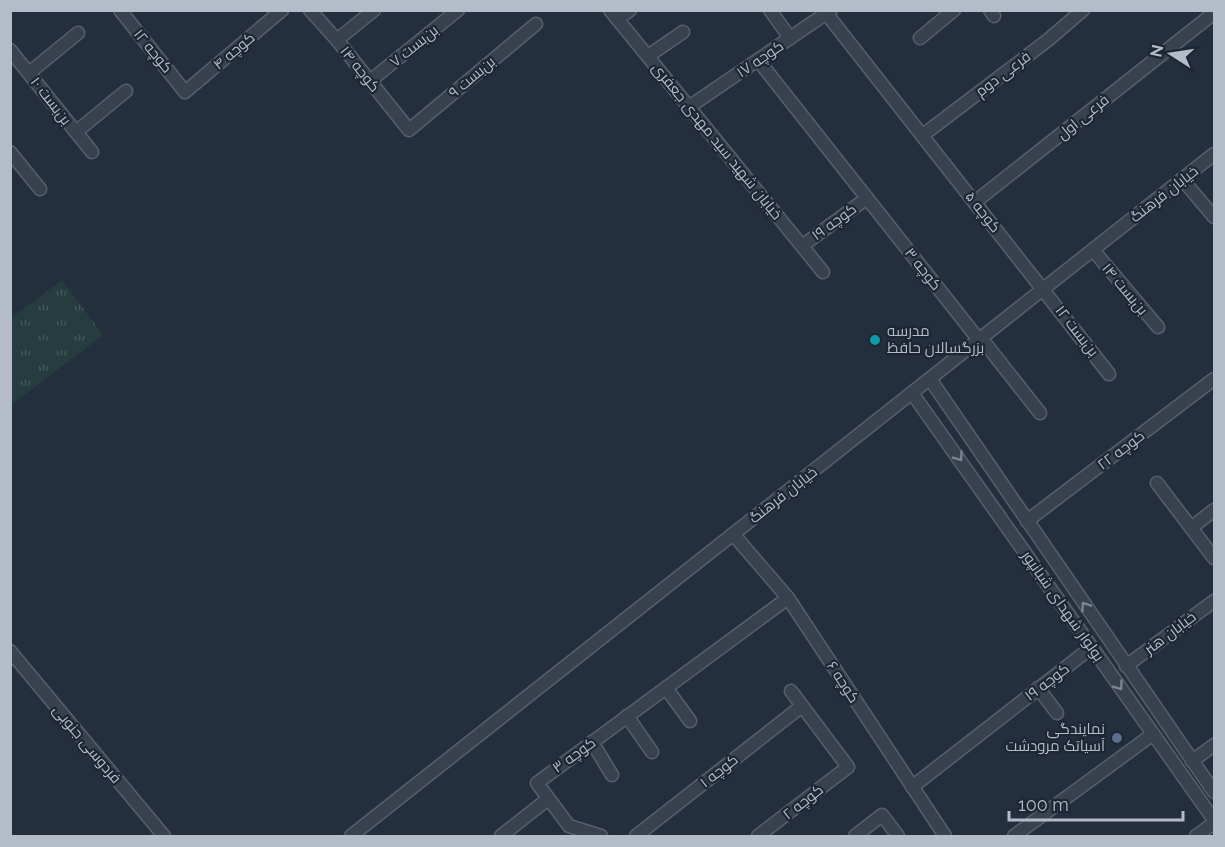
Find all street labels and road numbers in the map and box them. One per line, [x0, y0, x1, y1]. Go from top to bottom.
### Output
street label: بن‌بست ۷ [386, 21, 442, 72]
street label: کوچه ۱۲ [129, 25, 176, 77]
street label: کوچه ۴ [210, 28, 259, 74]
street label: کوچه ۱۷ [733, 37, 788, 82]
street label: کوچه ۱۴ [335, 43, 384, 96]
street label: فرعی دوم [972, 47, 1035, 101]
street label: بن‌بست ۹ [445, 52, 500, 102]
street label: خیابان شهید سید مهدی جعفری [647, 59, 786, 224]
street label: بن‌بست ۱۰ [26, 73, 75, 129]
street label: فرعی اول [1053, 91, 1113, 144]
street label: خیابان فرهنگ [1126, 162, 1202, 227]
street label: کوچه ۵ [961, 188, 1005, 237]
street label: کوچه ۱۹ [808, 200, 861, 245]
street label: کوچه ۳ [900, 244, 945, 294]
street label: بن‌بست ۱۴ [1097, 259, 1152, 319]
street label: بن‌بست ۱۲ [1051, 302, 1103, 361]
street label: کوچه ۲۲ [1094, 426, 1149, 474]
street label: خیابان فرهنگ [745, 463, 821, 528]
street label: بولوار شهدای شبانپور [1017, 546, 1108, 665]
street label: خیابان هنر [1140, 608, 1200, 660]
street label: کوچه ۶ [822, 658, 863, 707]
street label: کوچه ۱۹ [1021, 659, 1074, 705]
street label: فردوسی جنوبی [48, 701, 125, 788]
street label: کوچه ۳ [549, 733, 600, 777]
street label: کوچه ۱ [696, 751, 742, 792]
street label: کوچه ۲ [779, 781, 828, 824]

